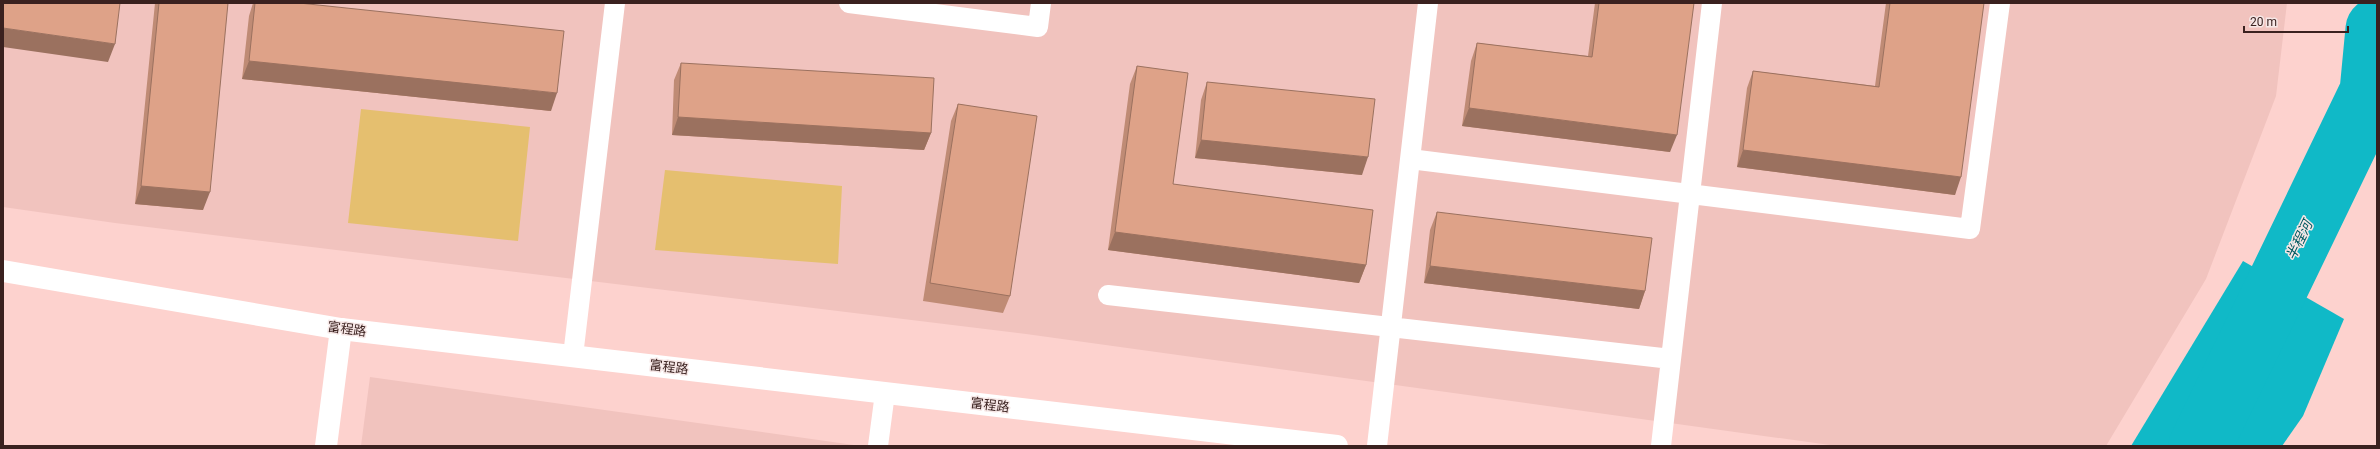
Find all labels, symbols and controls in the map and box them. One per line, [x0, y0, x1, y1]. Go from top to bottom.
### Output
scale bar [2244, 8, 2348, 34]
text: 20 m [2250, 15, 2277, 29]
water label: 半程河 [2283, 215, 2317, 262]
street label: 富程路 [327, 319, 367, 339]
street label: 富程路 [649, 357, 689, 377]
street label: 富程路 [970, 395, 1010, 415]

